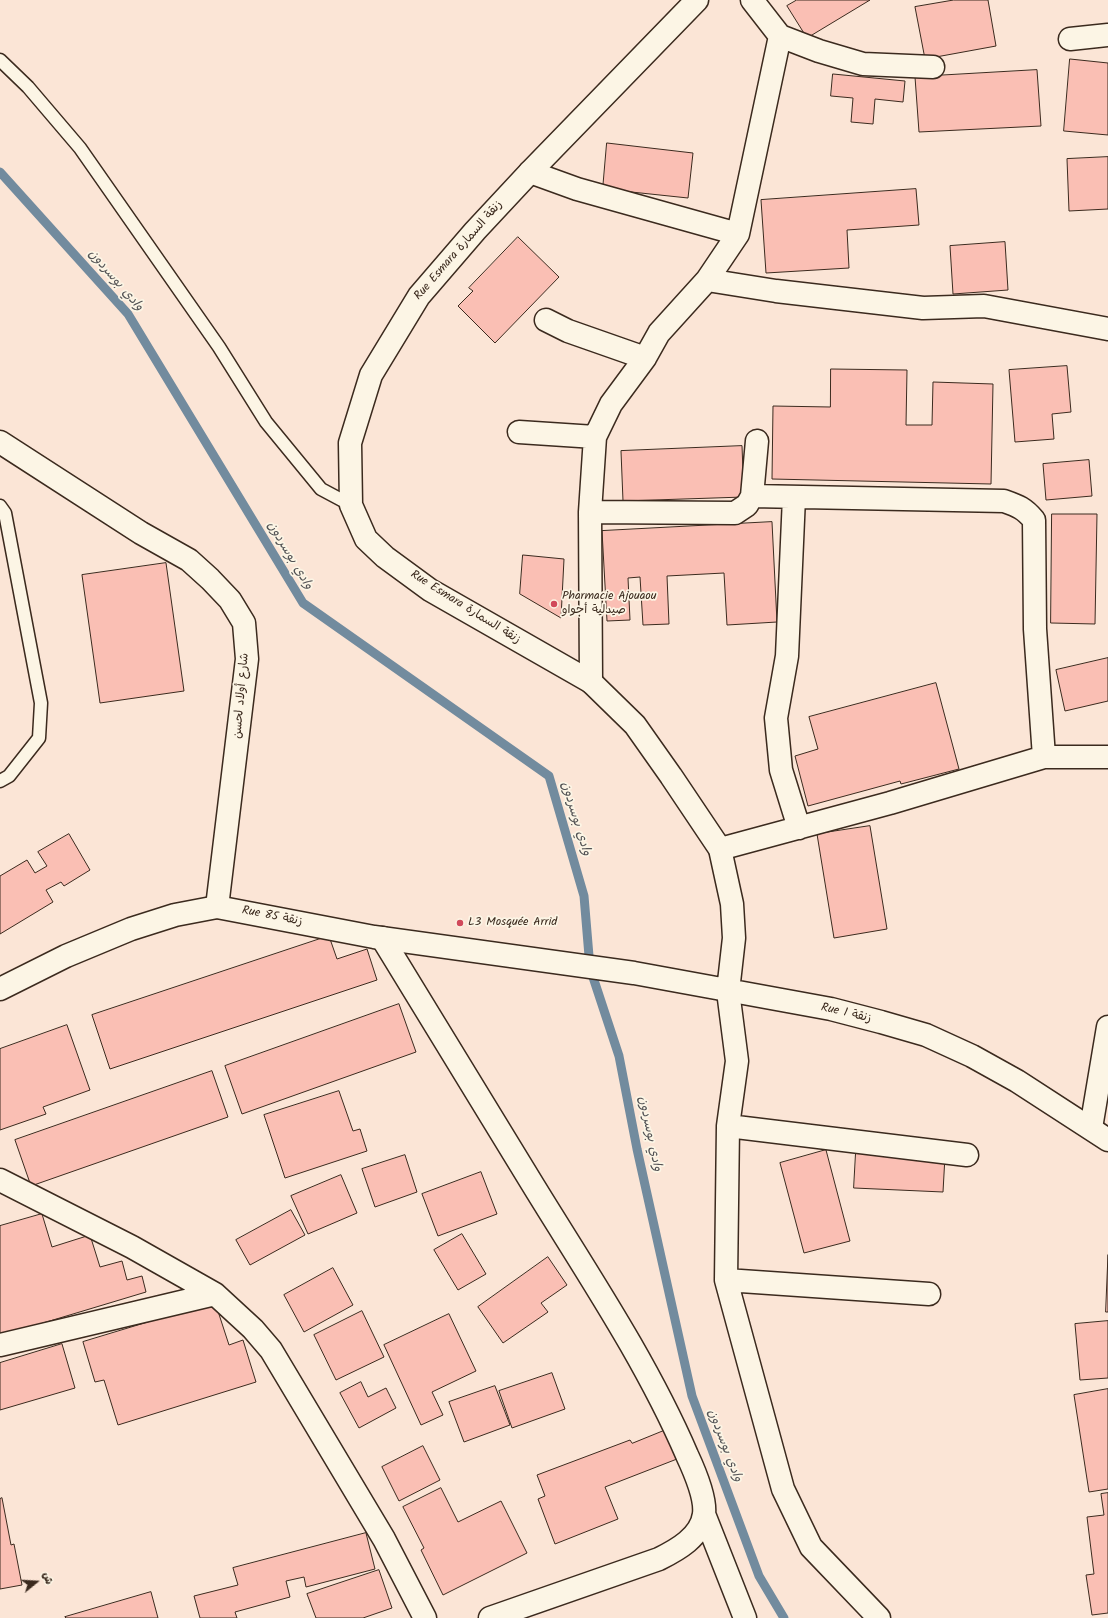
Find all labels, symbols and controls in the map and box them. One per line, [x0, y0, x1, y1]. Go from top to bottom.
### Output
street label: Rue Esmara زنقة السمارة [412, 198, 506, 304]
water label: وادي بوسردون [84, 247, 146, 315]
water label: وادي بوسردون [263, 519, 315, 593]
street label: Rue Esmara زنقة السمارة [407, 568, 523, 648]
place label: Pharmacie Ajouaou صيدلية أجواو [562, 590, 657, 618]
marker: Pharmacie Ajouaou صيدلية أجواو [549, 599, 559, 609]
street label: شارع أولاد لحسن [231, 652, 253, 740]
water label: وادي بوسردون [556, 780, 594, 858]
street label: Rue 85 زنقة [241, 904, 303, 930]
place label: L3 Mosquée Arrid [468, 916, 557, 930]
marker: L3 Mosquée Arrid [455, 918, 465, 928]
street label: Rue زنقة 1 [819, 1001, 873, 1027]
water label: وادي بوسردون [633, 1095, 665, 1173]
water label: وادي بوسردون [703, 1408, 745, 1484]
north arrow [16, 1562, 56, 1602]
text: ش [37, 1570, 58, 1587]

